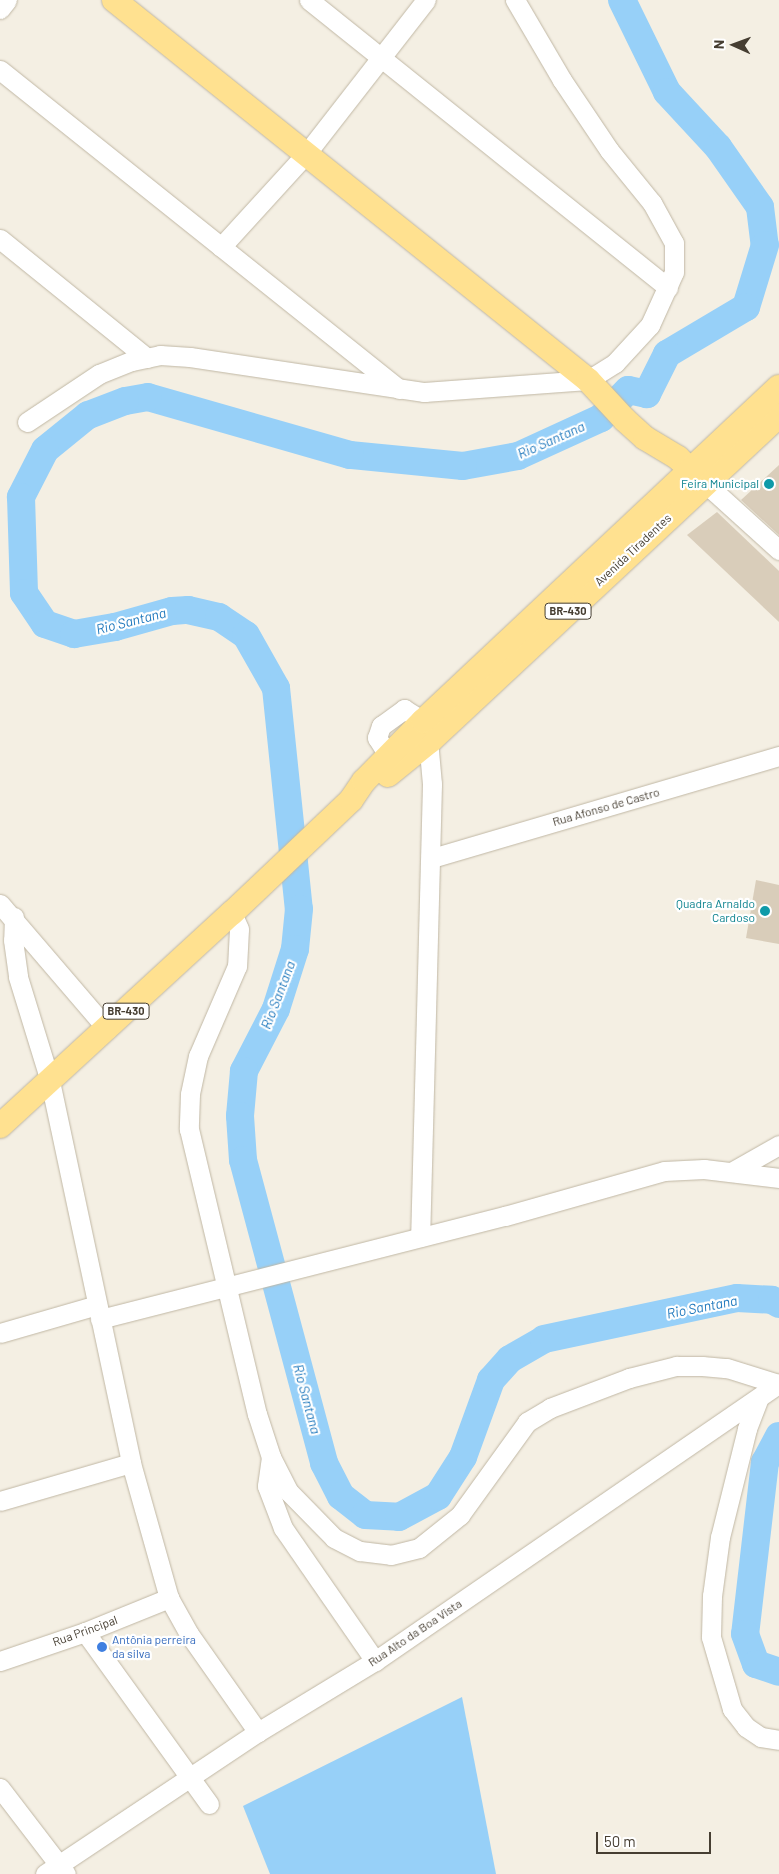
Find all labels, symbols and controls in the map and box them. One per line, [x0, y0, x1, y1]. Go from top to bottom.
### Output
north arrow [709, 20, 759, 70]
text: N [710, 40, 727, 49]
water label: Rio Santana [515, 418, 587, 462]
place label: Feira Municipal [681, 477, 759, 491]
marker: Feira Municipal [763, 478, 775, 490]
street label: Avenida Tiradentes [592, 511, 674, 589]
road number: BR-430 [544, 602, 592, 620]
water label: Rio Santana [94, 604, 168, 638]
street label: Rua Afonso de Castro [551, 785, 661, 829]
place label: Quadra Arnaldo Cardoso [676, 897, 755, 925]
marker: Quadra Arnaldo Cardoso [759, 905, 771, 917]
water label: Rio Santana [257, 959, 299, 1031]
road number: BR-430 [102, 1002, 150, 1019]
water label: Rio Santana [665, 1292, 739, 1322]
water label: Rio Santana [290, 1362, 324, 1436]
street label: Rua Alto da Boa Vista [366, 1596, 464, 1670]
street label: Rua Principal [51, 1613, 119, 1649]
place label: Antônia perreira da silva [112, 1633, 196, 1661]
marker: Antônia perreira da silva [96, 1641, 108, 1653]
scale bar [599, 1822, 714, 1854]
text: 50 m [604, 1832, 636, 1850]

